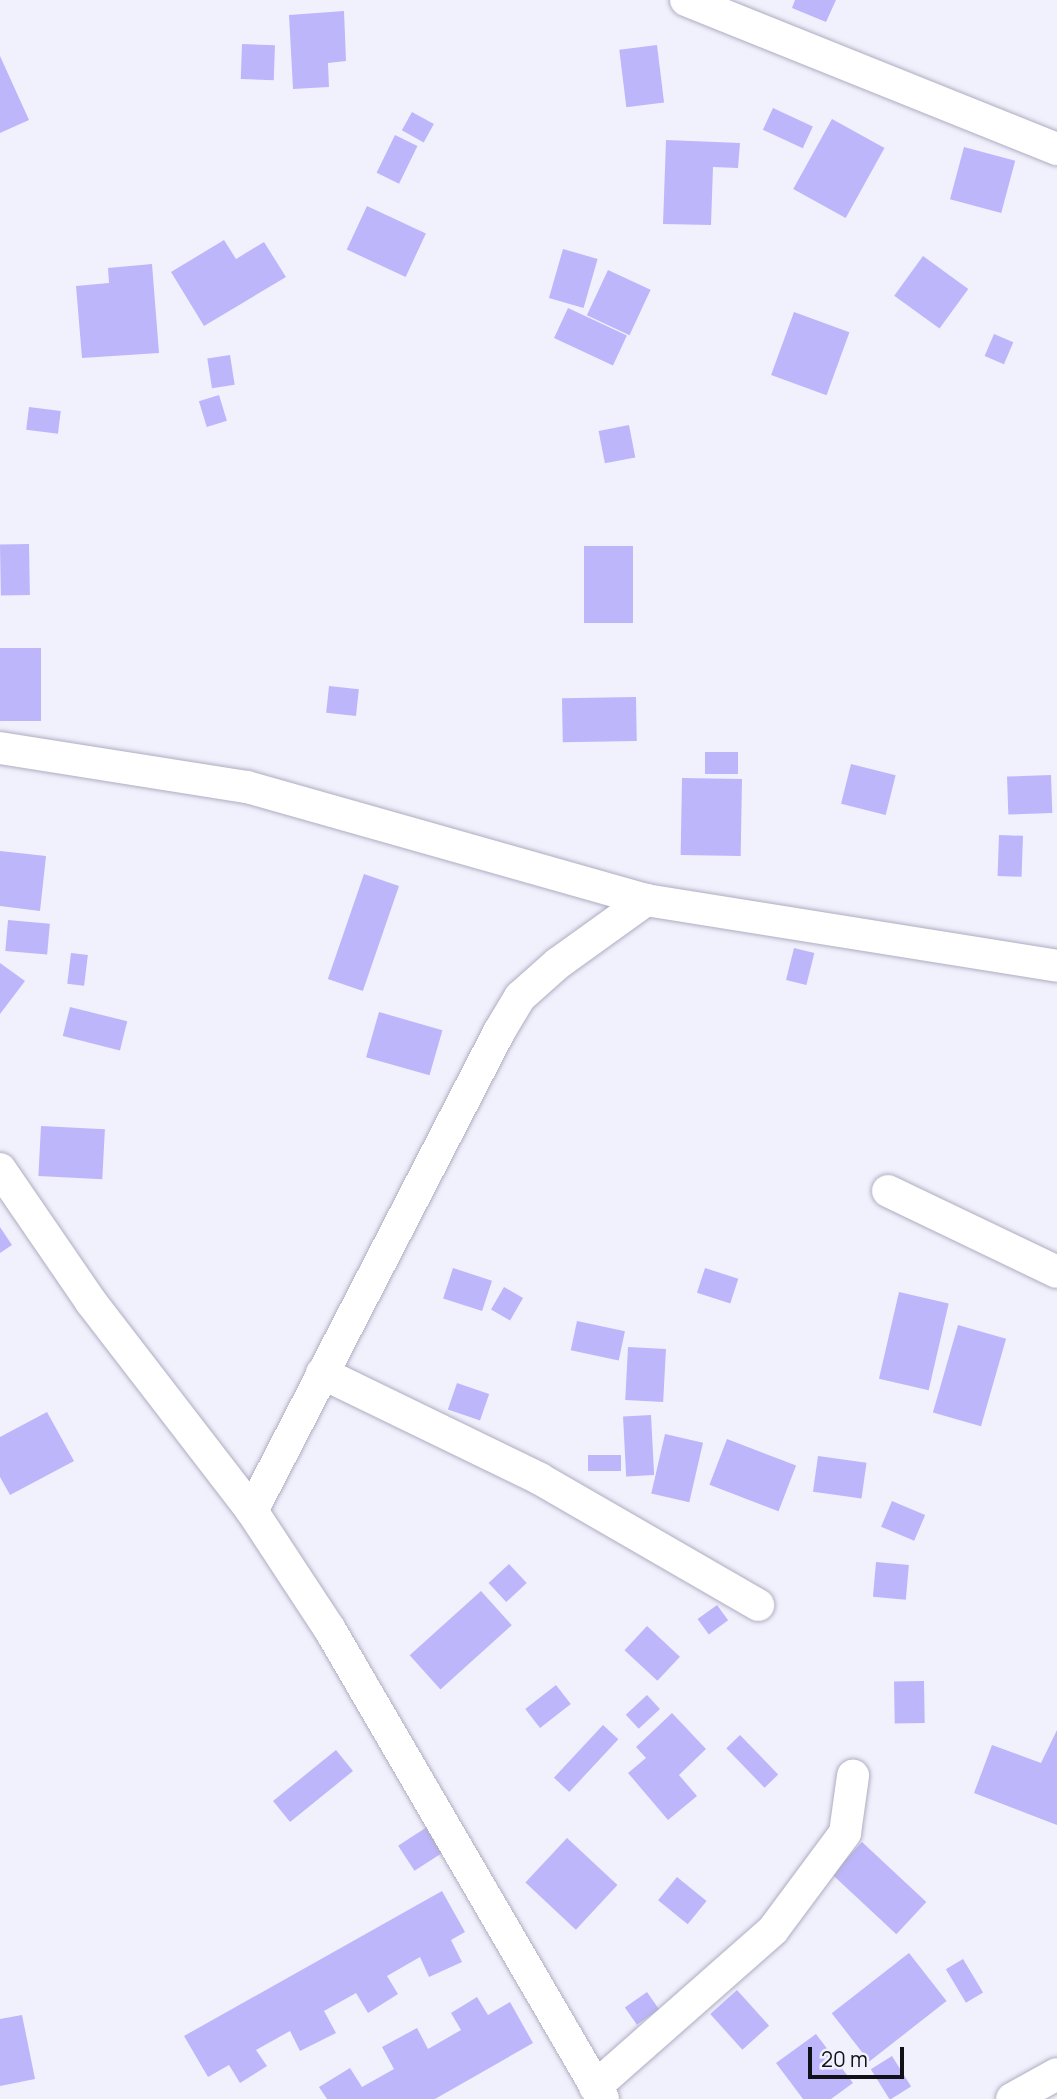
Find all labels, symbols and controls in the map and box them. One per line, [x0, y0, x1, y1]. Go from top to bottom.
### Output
scale bar [812, 2032, 908, 2076]
text: 20 m [821, 2045, 868, 2073]

